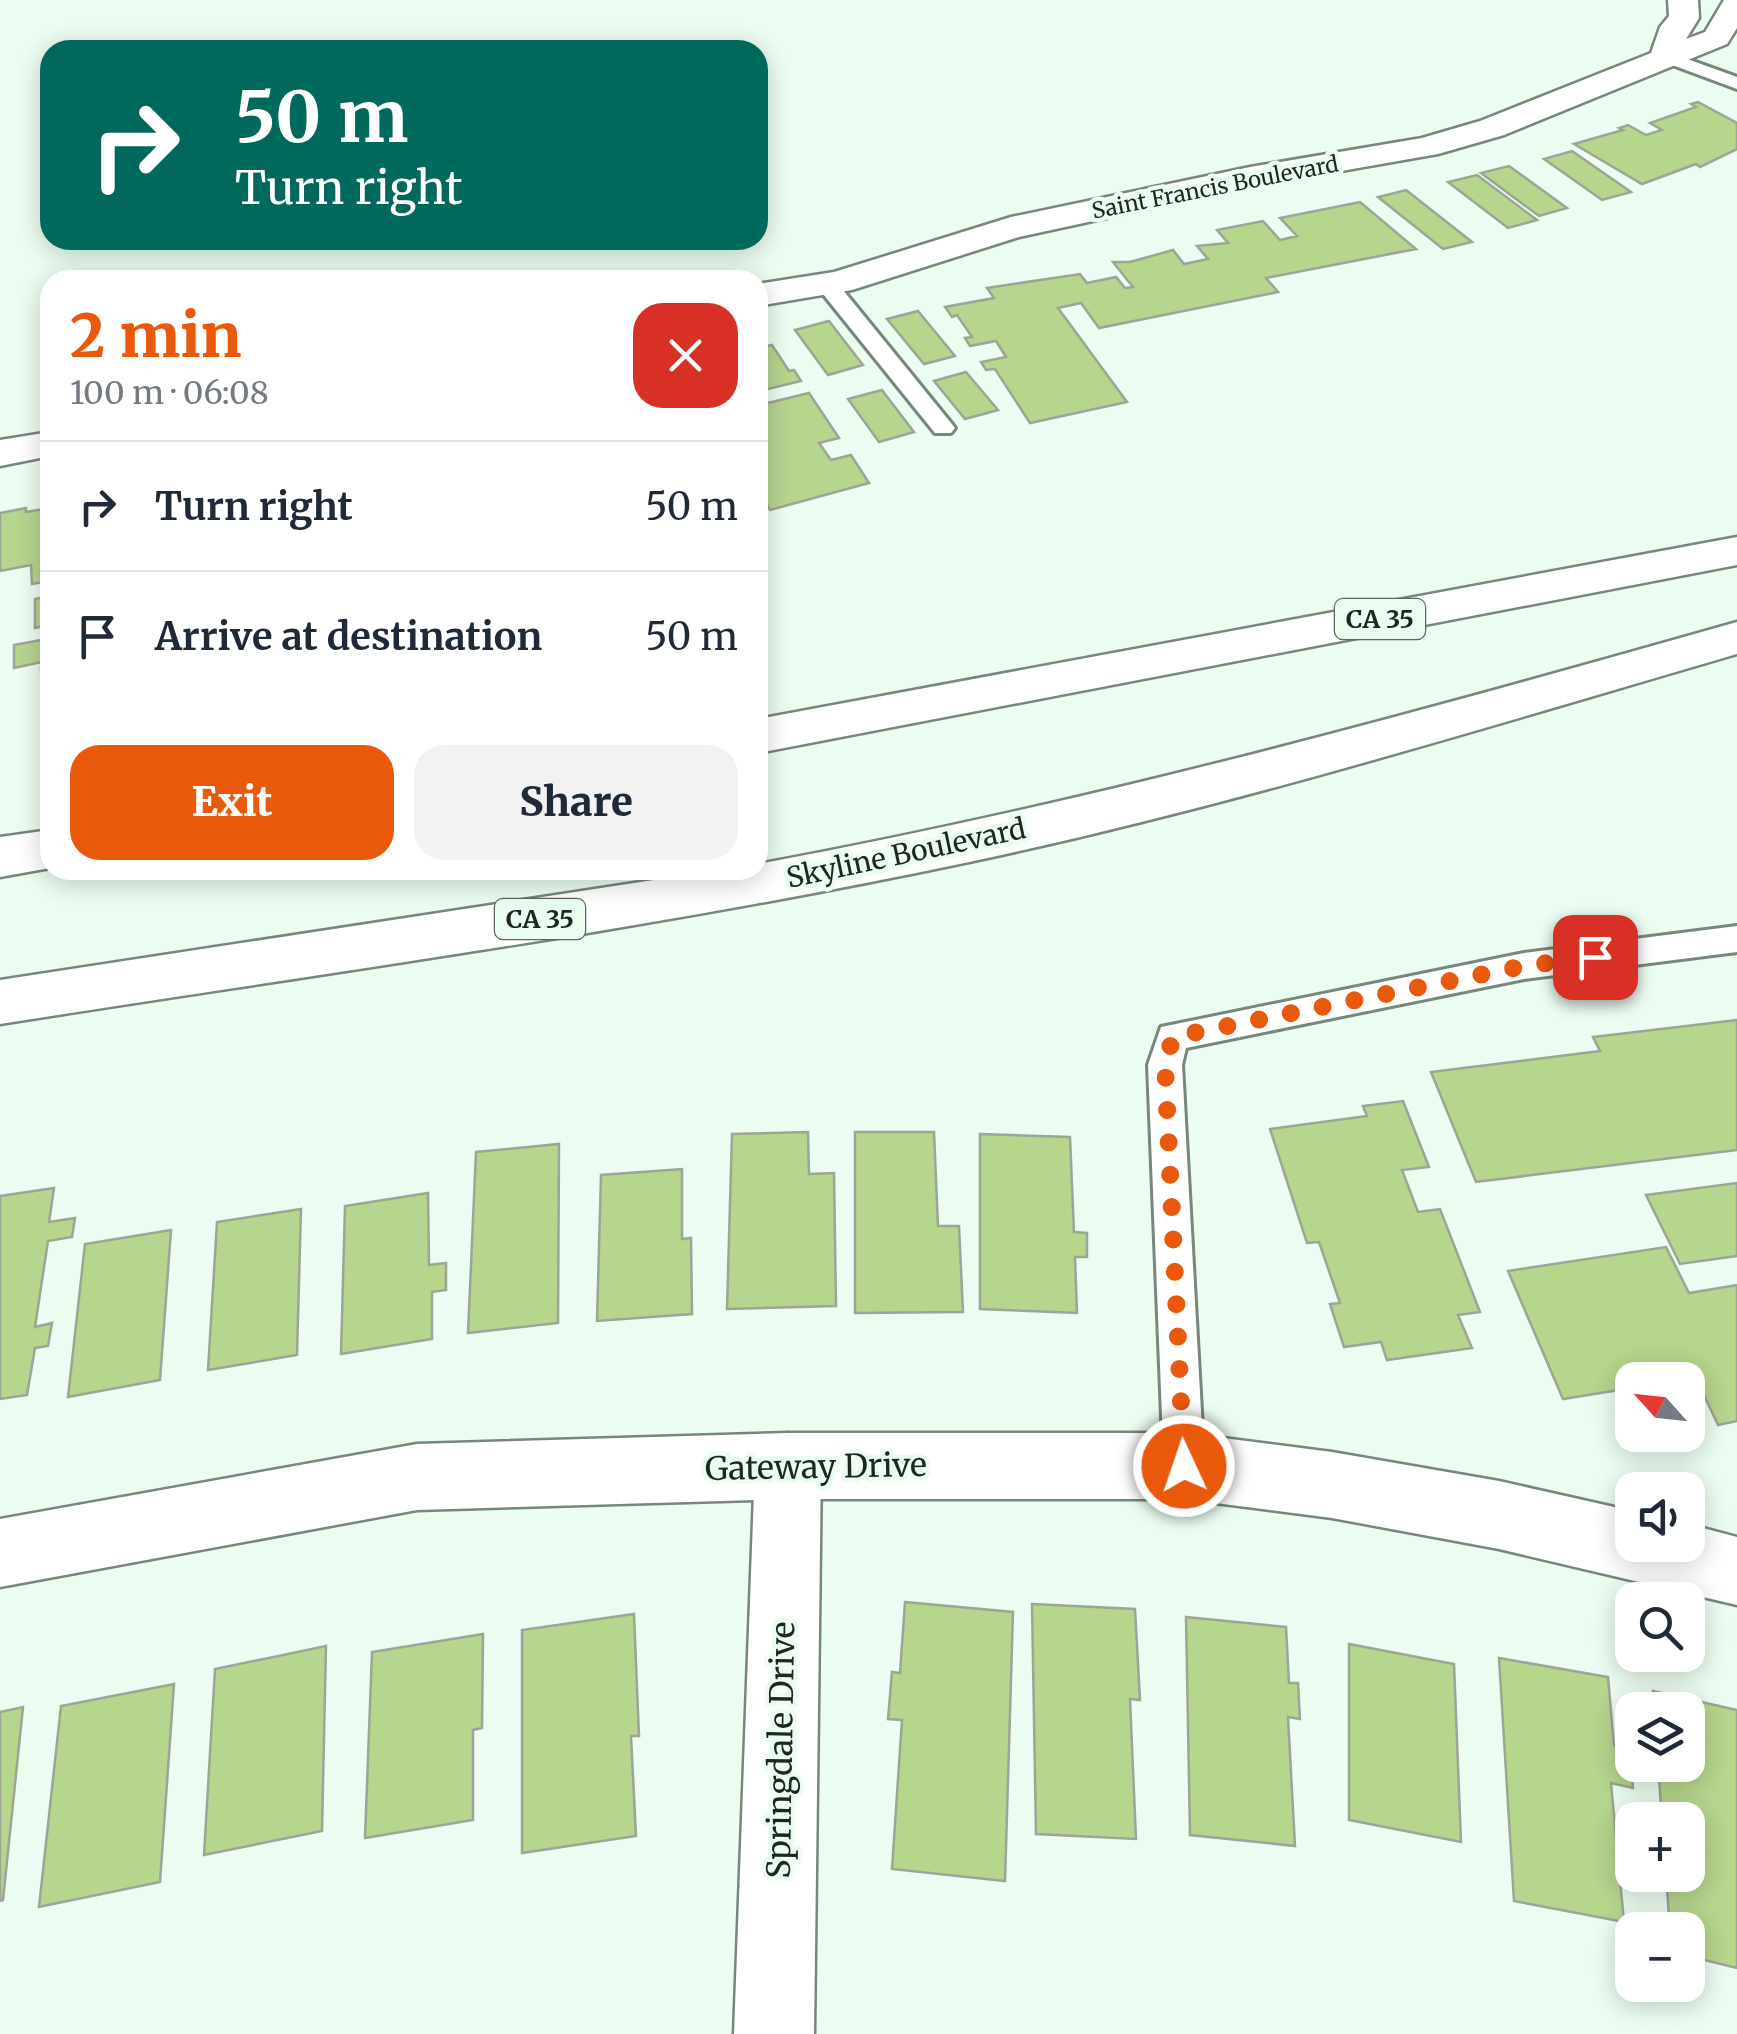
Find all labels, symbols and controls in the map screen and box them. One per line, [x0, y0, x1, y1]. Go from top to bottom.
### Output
text: 50 m [235, 73, 408, 161]
icon: right [70, 80, 200, 210]
street label: Saint Francis Boulevard [1089, 149, 1341, 225]
text: Turn right [235, 160, 463, 216]
text: 2 min [70, 298, 242, 373]
button: close [633, 303, 738, 408]
text: 100 m · 06:08 [70, 373, 269, 413]
icon: right [70, 479, 125, 534]
text: Turn right [155, 483, 353, 530]
text: 50 m [645, 483, 738, 530]
road number: CA 35 [1335, 599, 1425, 639]
icon: arrive [70, 609, 125, 664]
text: Arrive at destination [155, 613, 542, 660]
text: 50 m [645, 613, 738, 660]
button: Exit [70, 745, 394, 860]
button: Share [414, 745, 738, 860]
street label: Skyline Boulevard [783, 810, 1029, 896]
road number: CA 35 [495, 899, 585, 939]
pin [1553, 915, 1638, 1000]
icon: arrive [1568, 930, 1623, 985]
north arrow [1615, 1362, 1705, 1452]
map controls [1615, 1362, 1705, 2002]
position arrow [1132, 1414, 1236, 1518]
street label: Gateway Drive [705, 1445, 927, 1489]
button: sound [1615, 1472, 1705, 1562]
button: search [1615, 1582, 1705, 1672]
street label: Springdale Drive [759, 1621, 803, 1879]
button: layers [1615, 1692, 1705, 1782]
button: + [1615, 1802, 1705, 1892]
button: − [1615, 1912, 1705, 2002]

